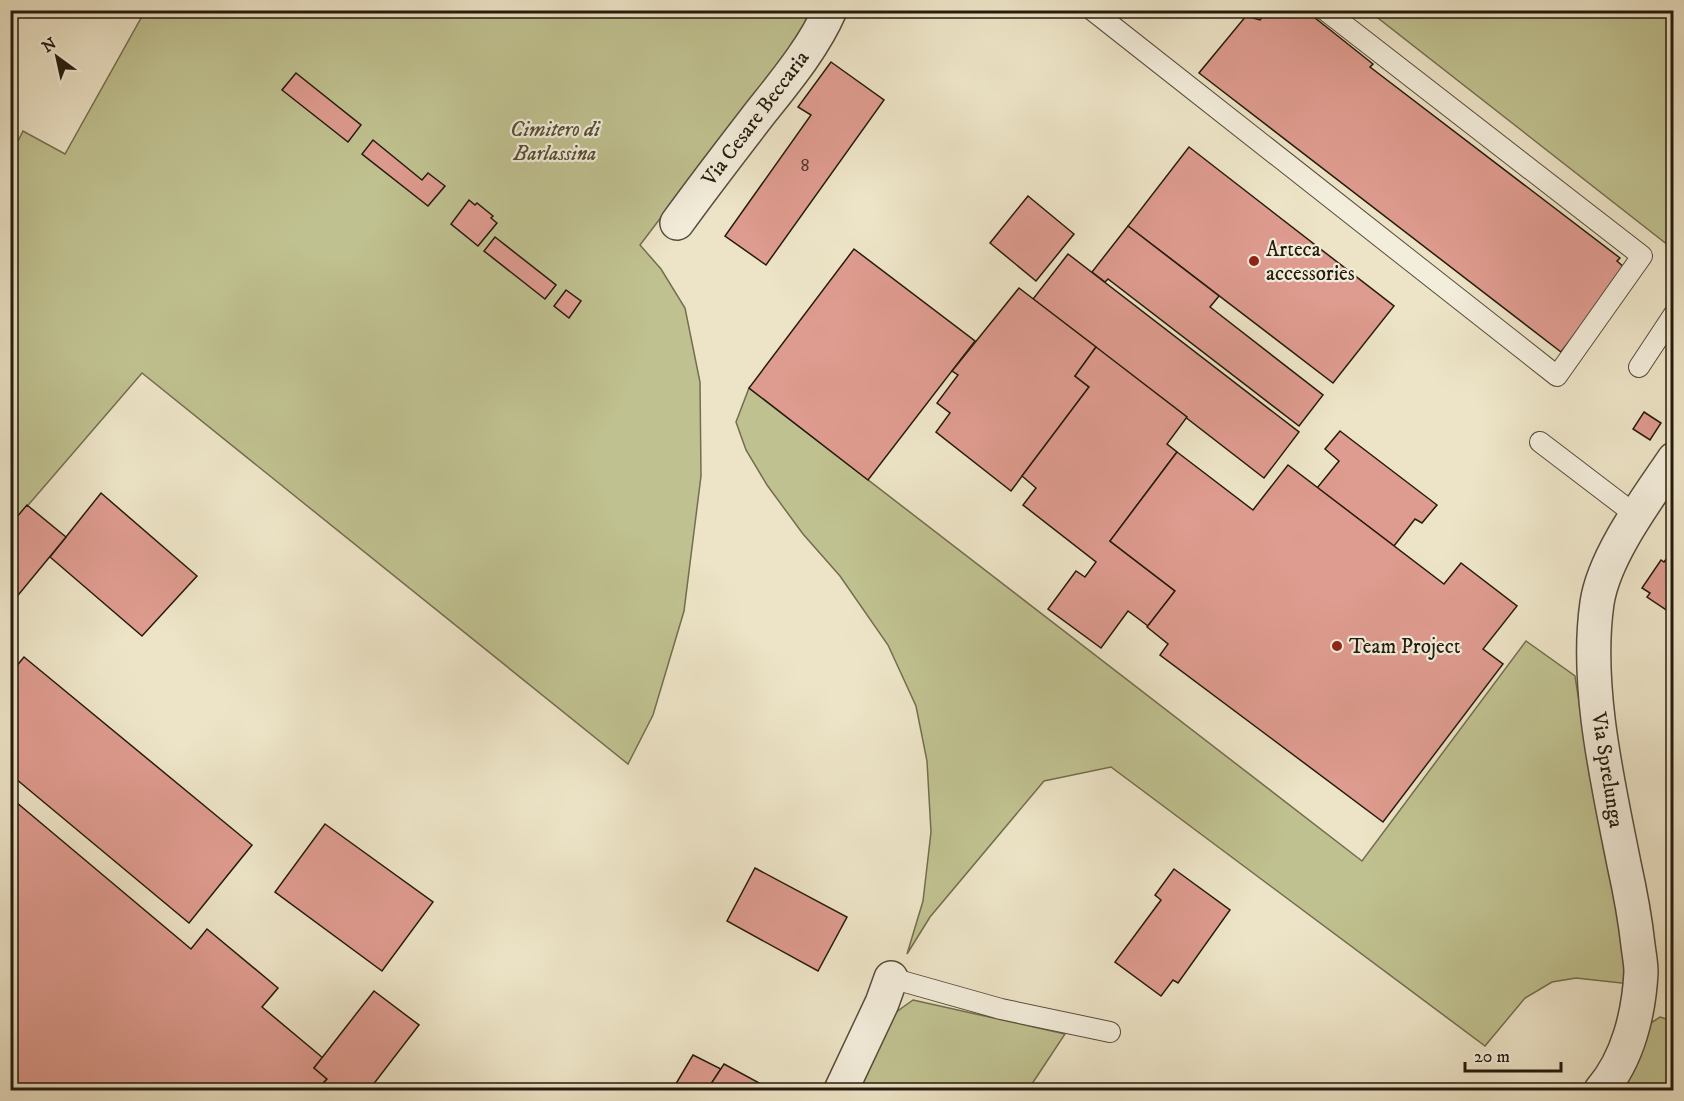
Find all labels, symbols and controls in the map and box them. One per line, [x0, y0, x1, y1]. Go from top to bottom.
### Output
north arrow [27, 27, 87, 87]
text: N [38, 33, 60, 57]
street label: Via Cesare Beccaria [696, 46, 815, 192]
park label: Cimitero di Barlassina [510, 117, 601, 167]
house number: 8 [800, 155, 810, 177]
place label: Arteca accessories [1266, 237, 1355, 287]
marker: Arteca accessories [1247, 254, 1261, 268]
place label: Team Project [1349, 634, 1461, 660]
marker: Team Project [1330, 639, 1344, 653]
street label: Via Sprelunga [1585, 710, 1629, 830]
scale bar [1465, 1035, 1561, 1073]
text: 20 m [1474, 1046, 1510, 1068]

